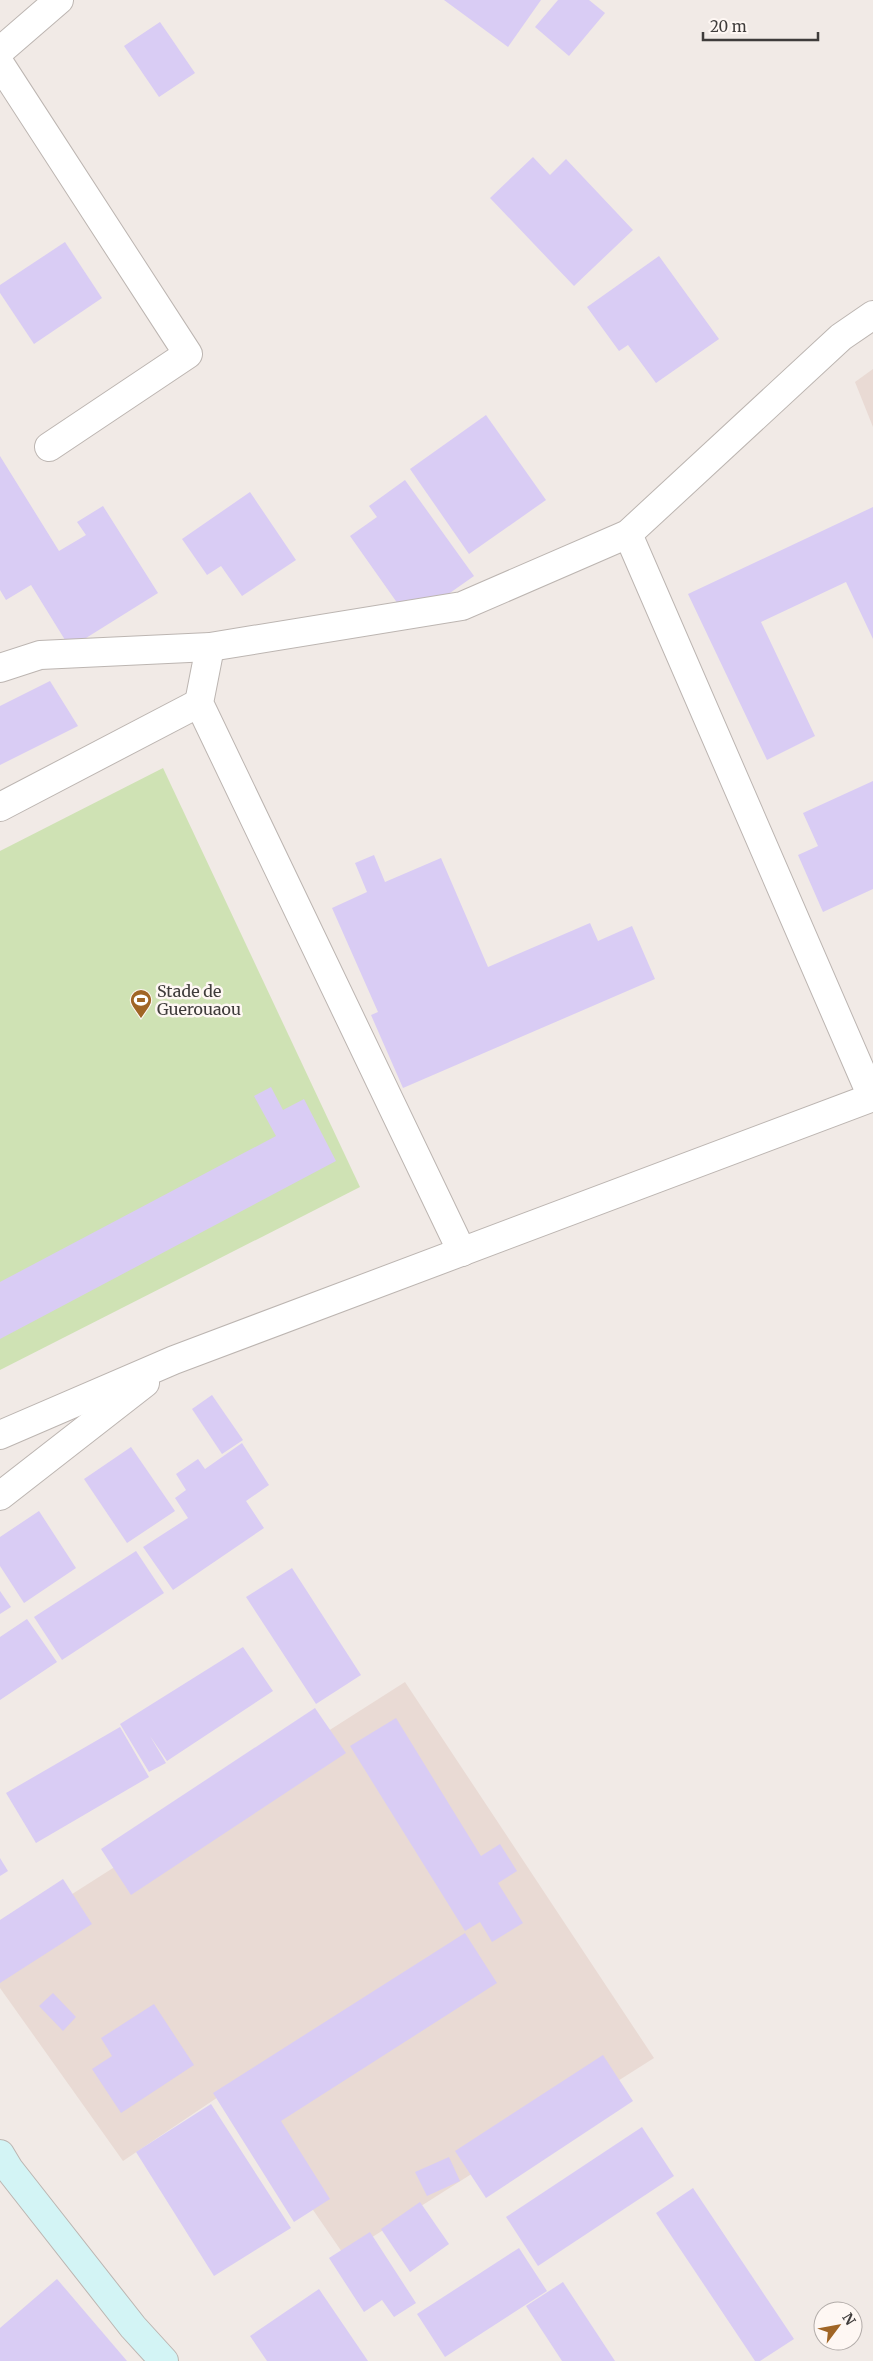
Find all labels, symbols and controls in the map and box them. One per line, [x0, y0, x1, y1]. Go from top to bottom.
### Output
scale bar [703, 10, 818, 42]
text: 20 m [710, 17, 747, 36]
place label: Stade de Guerouaou [157, 981, 241, 1019]
sports icon: Stade de Guerouaou [129, 988, 153, 1019]
north arrow [813, 2301, 863, 2351]
text: N [838, 2310, 860, 2329]

